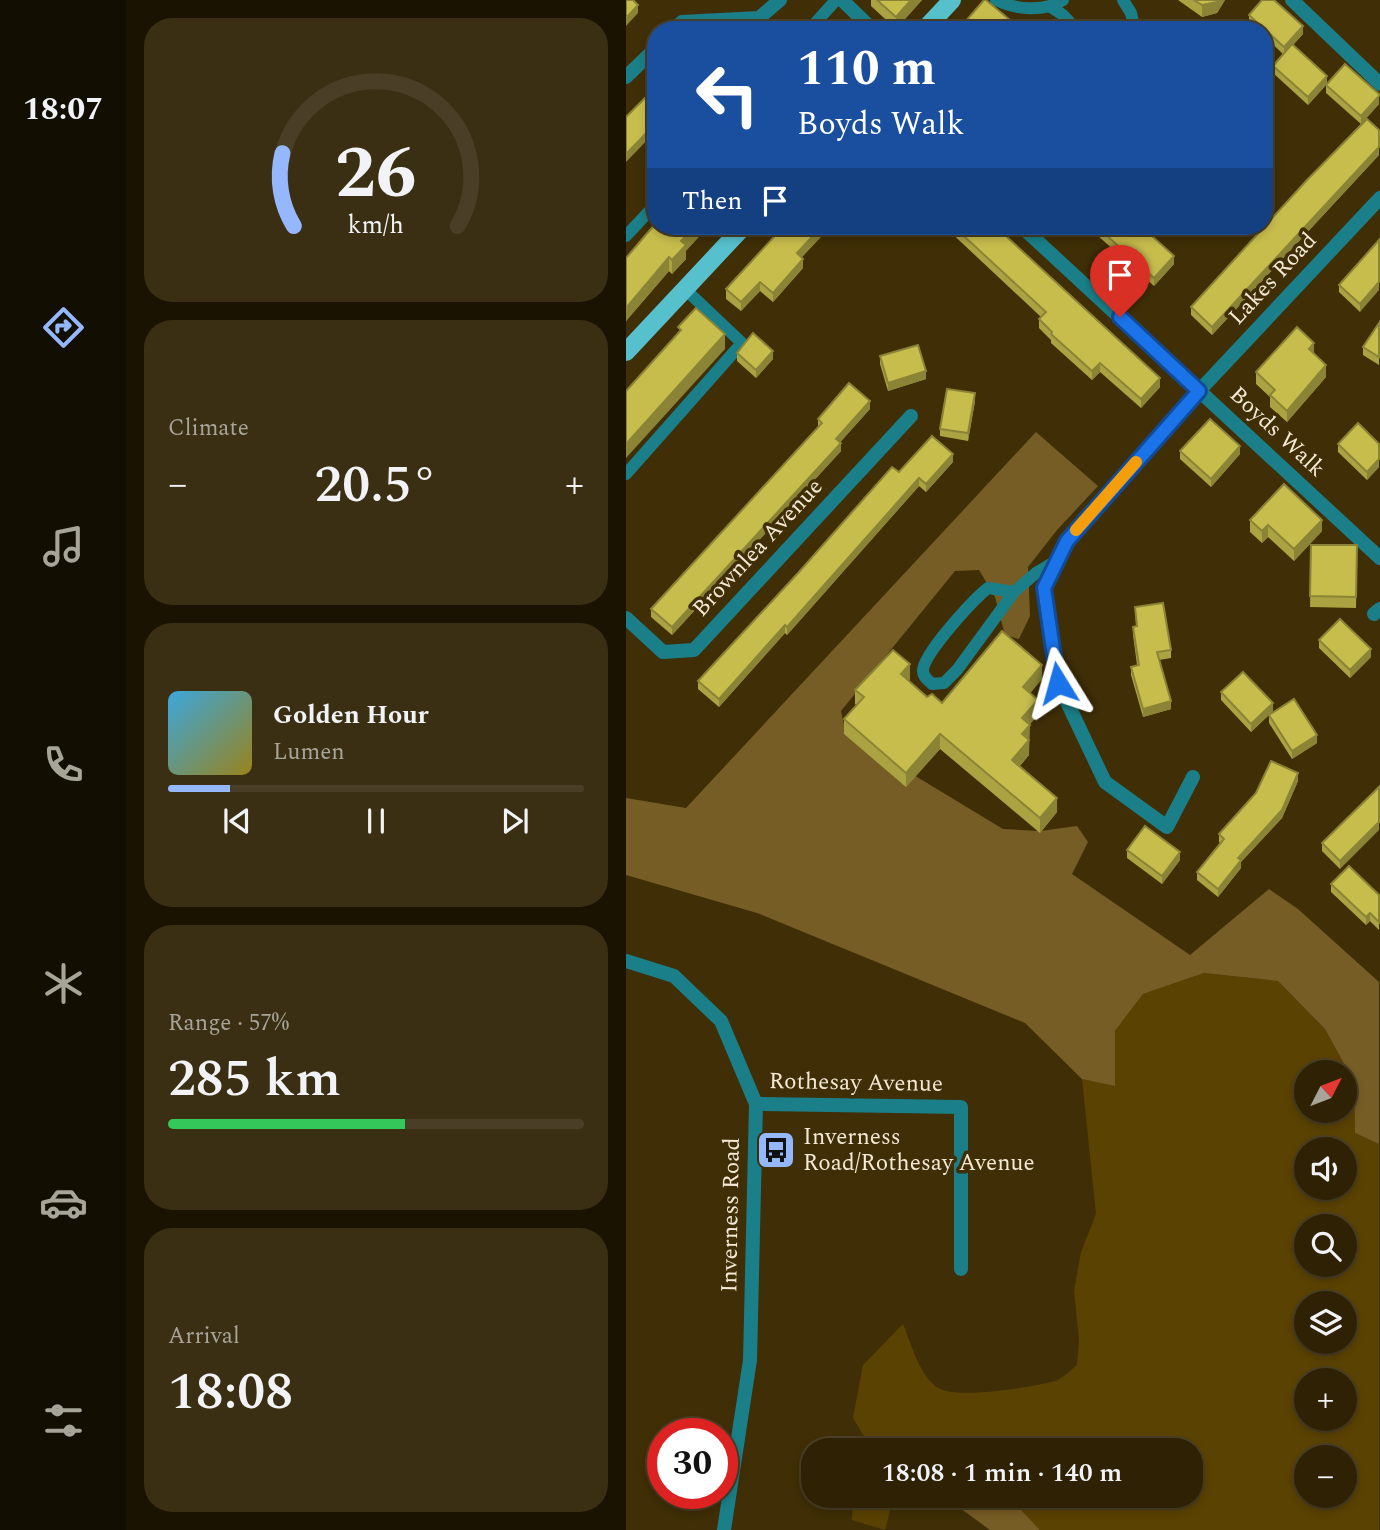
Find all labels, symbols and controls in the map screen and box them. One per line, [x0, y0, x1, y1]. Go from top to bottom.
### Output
text: 110 m [797, 32, 936, 107]
icon: left [682, 49, 773, 140]
text: 18:07 [23, 85, 103, 134]
text: Boyds Walk [797, 100, 964, 149]
text: 26 [335, 120, 417, 231]
text: Then [682, 181, 742, 221]
icon: arrive [756, 182, 794, 220]
text: km/h [348, 207, 404, 245]
street label: Lakes Road [1220, 224, 1326, 334]
pin [1090, 245, 1150, 317]
icon: arrive [1101, 256, 1139, 294]
icon: directions [39, 303, 88, 352]
street label: Boyds Walk [1221, 378, 1333, 486]
text: Climate [168, 411, 249, 446]
text: 20.5° [314, 446, 438, 525]
text: − [168, 456, 187, 514]
text: + [565, 456, 584, 514]
street label: Brownlea Avenue [684, 471, 832, 625]
icon: music [39, 522, 88, 571]
position arrow [1021, 646, 1095, 720]
text: Golden Hour [273, 695, 429, 735]
text: Lumen [273, 735, 345, 770]
icon: phone [39, 740, 88, 789]
icon: previous [218, 802, 256, 840]
icon: pause [357, 802, 395, 840]
icon: next [496, 802, 534, 840]
icon: climate [39, 959, 88, 1008]
text: Range · 57% [168, 1006, 289, 1041]
text: 285 km [168, 1040, 341, 1119]
north arrow [1294, 1060, 1358, 1124]
map controls [1294, 1060, 1357, 1508]
street label: Rothesay Avenue [769, 1064, 943, 1102]
place label: Inverness Road/Rothesay Avenue [803, 1120, 1035, 1181]
bus stop icon: Inverness Road/Rothesay Avenue [755, 1129, 797, 1171]
street label: Inverness Road [712, 1137, 750, 1293]
button: sound [1294, 1137, 1357, 1200]
icon: car [39, 1178, 88, 1227]
button: search [1294, 1214, 1357, 1277]
button: layers [1294, 1291, 1357, 1354]
text: Arrival [168, 1319, 240, 1354]
text: 18:08 [168, 1353, 293, 1432]
button: + [1294, 1368, 1357, 1431]
icon: filters [39, 1396, 88, 1445]
speed limit sign: 30 [647, 1418, 738, 1509]
button: − [1294, 1445, 1357, 1508]
text: 18:08 · 1 min · 140 m [882, 1453, 1122, 1493]

